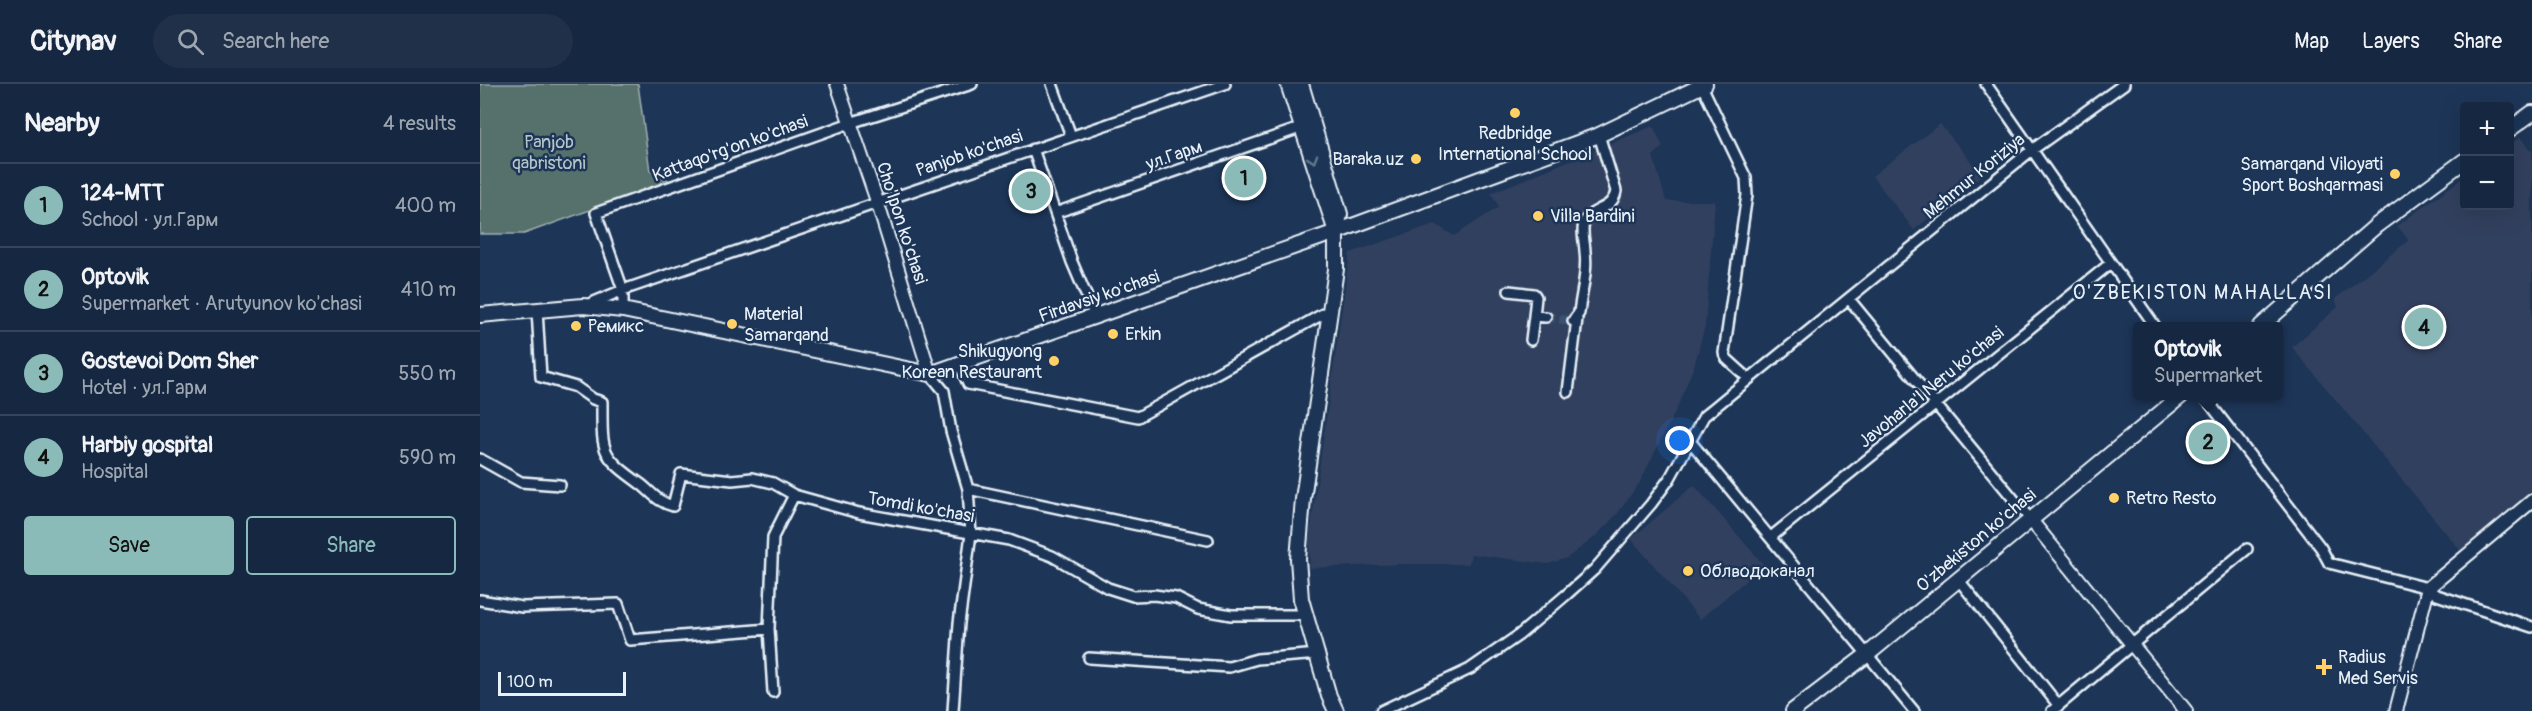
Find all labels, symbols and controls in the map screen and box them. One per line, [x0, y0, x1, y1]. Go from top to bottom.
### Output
search box [153, 14, 573, 68]
text: Citynav [30, 24, 117, 59]
icon: search [174, 25, 207, 58]
text: Search here [222, 27, 329, 55]
text: Map [2294, 28, 2329, 55]
text: Layers [2362, 28, 2420, 55]
text: Share [2453, 28, 2502, 55]
map controls [2460, 102, 2514, 210]
button: + [2460, 102, 2514, 156]
marker: Redbridge International School [1508, 106, 1522, 120]
text: Nearby [24, 107, 100, 139]
street label: Kattaqo'rg'on ko'chasi [649, 110, 811, 187]
text: 4 results [383, 111, 456, 136]
place label: Redbridge International School [1438, 122, 1592, 166]
street label: Panjob ko'chasi [913, 124, 1026, 183]
street label: Mehmur Koriziya [1919, 128, 2030, 224]
park label: Panjob qabristoni [512, 131, 586, 175]
street label: ул.Гарм [1142, 135, 1206, 176]
place label: Baraka.uz [1332, 148, 1404, 171]
marker: Baraka.uz [1409, 152, 1423, 166]
place label: Samarqand Viloyati Sport Boshqarmasi [2240, 153, 2383, 197]
one-way arrow [1306, 154, 1318, 164]
pin: 1 [1224, 156, 1263, 200]
button: − [2460, 156, 2514, 210]
street label: Cho'lpon ko'chasi [871, 159, 932, 287]
marker: Samarqand Viloyati Sport Boshqarmasi [2388, 167, 2402, 181]
pin: 3 [1012, 168, 1050, 214]
text: 124-MTT [81, 179, 164, 207]
text: 1 [40, 193, 47, 218]
text: 400 m [395, 193, 456, 218]
place label: Villa Bardini [1550, 205, 1635, 228]
text: School · ул.Гарм [81, 207, 219, 232]
marker: Villa Bardini [1531, 209, 1545, 223]
text: Optovik [81, 263, 149, 291]
street label: Firdavsiy ko'chasi [1036, 265, 1163, 328]
text: 2 [38, 277, 49, 302]
text: 410 m [401, 277, 456, 302]
district label: O'ZBEKISTON MAHALLASI [2073, 280, 2333, 305]
text: Supermarket · Arutyunov ko'chasi [81, 291, 362, 316]
place label: Material Samarqand [744, 303, 829, 347]
pin: 4 [2404, 304, 2444, 350]
place label: Ремикс [588, 315, 644, 338]
marker: Material Samarqand [725, 317, 739, 331]
marker: Ремикс [569, 319, 583, 333]
street label: Javoharla'l Neru ko'chasi [1854, 322, 2009, 453]
popup [2133, 322, 2283, 400]
place label: Erkin [1125, 323, 1162, 346]
marker: Erkin [1106, 327, 1120, 341]
text: Optovik [2154, 335, 2222, 363]
place label: Shikugyong Korean Restaurant [901, 340, 1043, 384]
text: Gostevoi Dom Sher [81, 347, 258, 375]
marker: Shikugyong Korean Restaurant [1047, 354, 1061, 368]
text: 3 [38, 361, 49, 386]
text: 550 m [399, 361, 456, 386]
text: Supermarket [2154, 363, 2262, 388]
text: Hotel · ул.Гарм [81, 375, 207, 400]
pin: 2 [2188, 420, 2228, 464]
your location [1665, 426, 1694, 455]
text: Harbiy gospital [81, 431, 213, 459]
text: 4 [38, 445, 49, 470]
text: 590 m [399, 445, 456, 470]
text: Hospital [81, 459, 148, 484]
street label: O'zbekiston ko'chasi [1912, 483, 2041, 597]
street label: Tomdi ko'chasi [866, 487, 976, 528]
place label: Retro Resto [2126, 487, 2217, 510]
marker: Retro Resto [2107, 491, 2121, 505]
button: Save [24, 516, 234, 575]
button: Share [246, 516, 456, 575]
place label: Облводоканал [1700, 560, 1815, 583]
marker: Облводоканал [1681, 564, 1695, 578]
place label: Radius Med Servis [2338, 646, 2418, 690]
marker: Radius Med Servis [2315, 658, 2333, 676]
scale bar [498, 669, 626, 696]
text: 100 m [507, 672, 553, 692]

